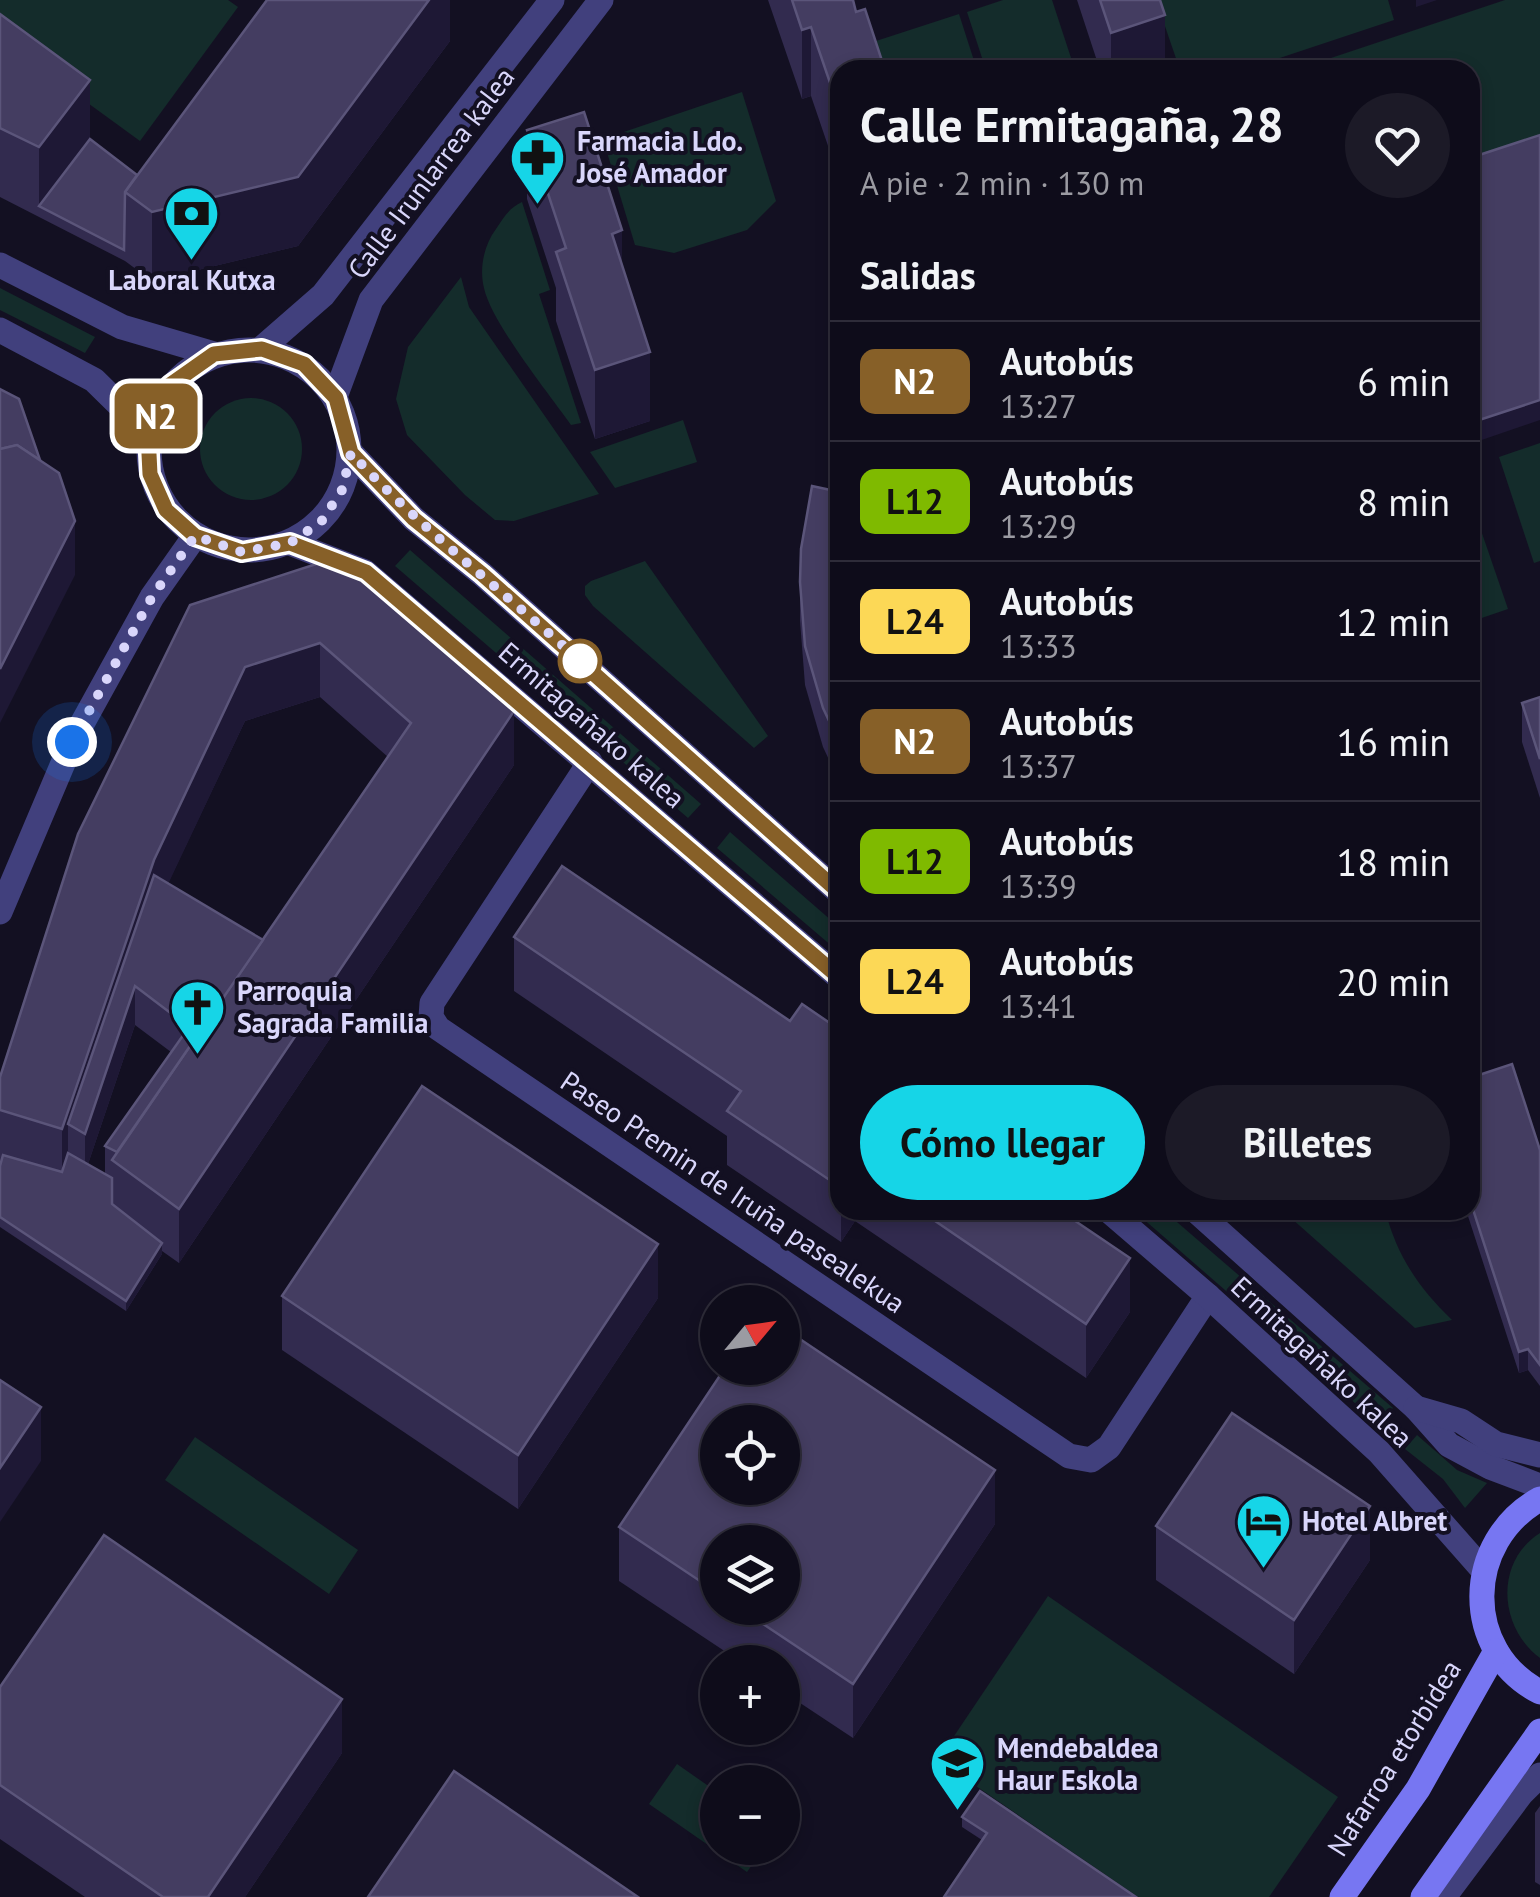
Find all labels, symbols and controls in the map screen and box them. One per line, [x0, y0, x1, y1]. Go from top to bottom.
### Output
street label: Calle Irunlarrea kalea [339, 59, 522, 286]
text: Calle Ermitagaña, 28 [860, 93, 1284, 155]
button: heart [1345, 93, 1450, 198]
place label: Farmacia Ldo. José Amador [576, 122, 743, 191]
pharmacy icon: Farmacia Ldo. José Amador [508, 127, 568, 206]
text: A pie · 2 min · 130 m [860, 162, 1144, 204]
bank icon: Laboral Kutxa [162, 184, 222, 263]
text: Salidas [860, 250, 976, 299]
place label: Laboral Kutxa [108, 261, 276, 298]
text: Autobús [1000, 336, 1134, 385]
text: 6 min [1357, 357, 1450, 406]
text: N2 [894, 358, 936, 404]
line badge: N2 [111, 384, 201, 448]
text: 13:27 [1000, 385, 1077, 427]
text: N2 [135, 393, 177, 439]
text: Autobús [1000, 456, 1134, 505]
text: 8 min [1357, 477, 1450, 526]
text: L12 [886, 478, 944, 524]
text: 13:29 [1000, 505, 1077, 547]
text: Autobús [1000, 576, 1134, 625]
text: 12 min [1337, 597, 1450, 646]
text: L24 [886, 598, 944, 644]
text: 13:33 [1000, 625, 1077, 667]
street label: Ermitagañako kalea [491, 633, 693, 816]
unlabelled marker [559, 640, 601, 682]
text: Autobús [1000, 696, 1134, 745]
your location [47, 717, 97, 767]
text: 16 min [1337, 717, 1450, 766]
text: N2 [894, 718, 936, 764]
text: 13:37 [1000, 745, 1077, 787]
text: Autobús [1000, 816, 1134, 865]
text: 18 min [1337, 837, 1450, 886]
text: L12 [886, 838, 944, 884]
text: 13:39 [1000, 865, 1077, 907]
text: Autobús [1000, 936, 1134, 985]
text: 20 min [1337, 957, 1450, 1006]
text: L24 [886, 958, 944, 1004]
place label: Parroquia Sagrada Familia [237, 972, 428, 1041]
church icon: Parroquia Sagrada Familia [168, 977, 228, 1056]
text: 13:41 [1000, 985, 1077, 1027]
street label: Paseo Premin de Iruña pasealekua [554, 1062, 913, 1321]
button: Cómo llegar [860, 1085, 1145, 1200]
button: Billetes [1165, 1085, 1450, 1200]
street label: Ermitagañako kalea [1224, 1268, 1421, 1455]
north arrow [700, 1285, 800, 1385]
map controls [700, 1285, 800, 1865]
button: locate [700, 1405, 800, 1505]
hotel icon: Hotel Albret [1233, 1491, 1293, 1570]
place label: Hotel Albret [1302, 1502, 1448, 1539]
button: layers [700, 1525, 800, 1625]
button: + [700, 1645, 800, 1745]
street label: Nafarroa etorbidea [1318, 1653, 1469, 1863]
place label: Mendebaldea Haur Eskola [997, 1729, 1159, 1798]
school or university icon: Mendebaldea Haur Eskola [928, 1734, 988, 1813]
button: − [700, 1765, 800, 1865]

